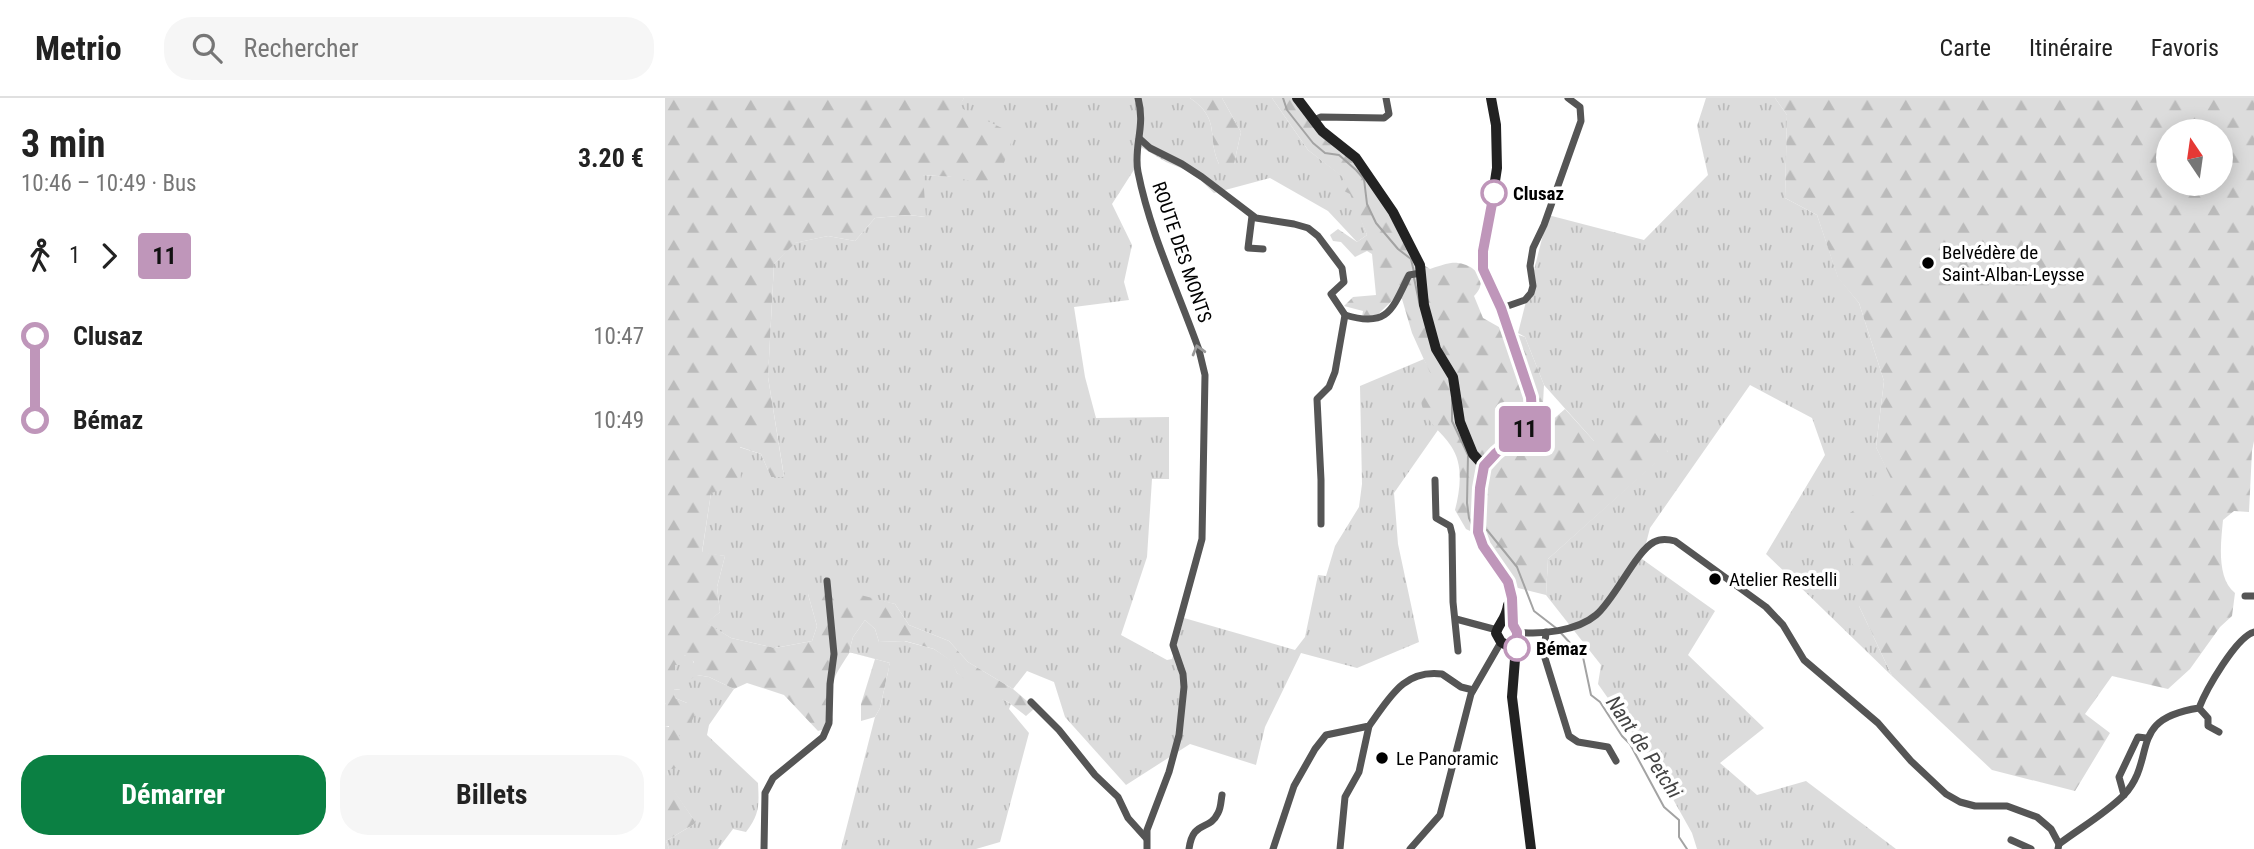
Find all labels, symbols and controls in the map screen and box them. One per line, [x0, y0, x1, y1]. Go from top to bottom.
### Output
search box [164, 17, 654, 80]
text: Metrio [35, 29, 122, 68]
icon: search [188, 29, 226, 67]
text: Rechercher [244, 33, 359, 63]
text: Carte [1940, 34, 1991, 62]
text: Itinéraire [2029, 34, 2113, 62]
text: Favoris [2151, 34, 2219, 62]
north arrow [2156, 119, 2233, 196]
map controls [2156, 119, 2233, 196]
text: 3 min [21, 122, 105, 166]
text: 3.20 € [578, 143, 644, 173]
text: 10:46 – 10:49 · Bus [21, 170, 197, 197]
street label: ROUTE DES MONTS [1147, 179, 1217, 325]
marker: Clusaz [1481, 180, 1507, 206]
place label: Clusaz [1513, 182, 1564, 205]
icon: walk [21, 237, 59, 275]
icon: forward [90, 237, 128, 275]
place label: Belvédère de Saint-Alban-Leysse [1942, 241, 2085, 286]
text: 1 [69, 242, 80, 269]
text: 11 [152, 242, 177, 270]
marker: Belvédère de Saint-Alban-Leysse [1920, 255, 1936, 271]
text: Clusaz [73, 321, 143, 351]
text: 10:47 [593, 323, 644, 350]
one-way arrow [1192, 344, 1207, 356]
text: Bémaz [73, 405, 143, 435]
line badge: 11 [1493, 406, 1557, 452]
text: 10:49 [593, 407, 644, 434]
text: 11 [1513, 415, 1537, 443]
place label: Atelier Restelli [1729, 568, 1837, 591]
marker: Atelier Restelli [1707, 571, 1723, 587]
marker: Bémaz [1504, 635, 1530, 661]
place label: Bémaz [1536, 637, 1587, 660]
water label: Nant de Petchi [1601, 691, 1687, 803]
place label: Le Panoramic [1396, 747, 1499, 770]
marker: Le Panoramic [1374, 750, 1390, 766]
button: Démarrer [21, 755, 326, 835]
button: Billets [340, 755, 644, 835]

